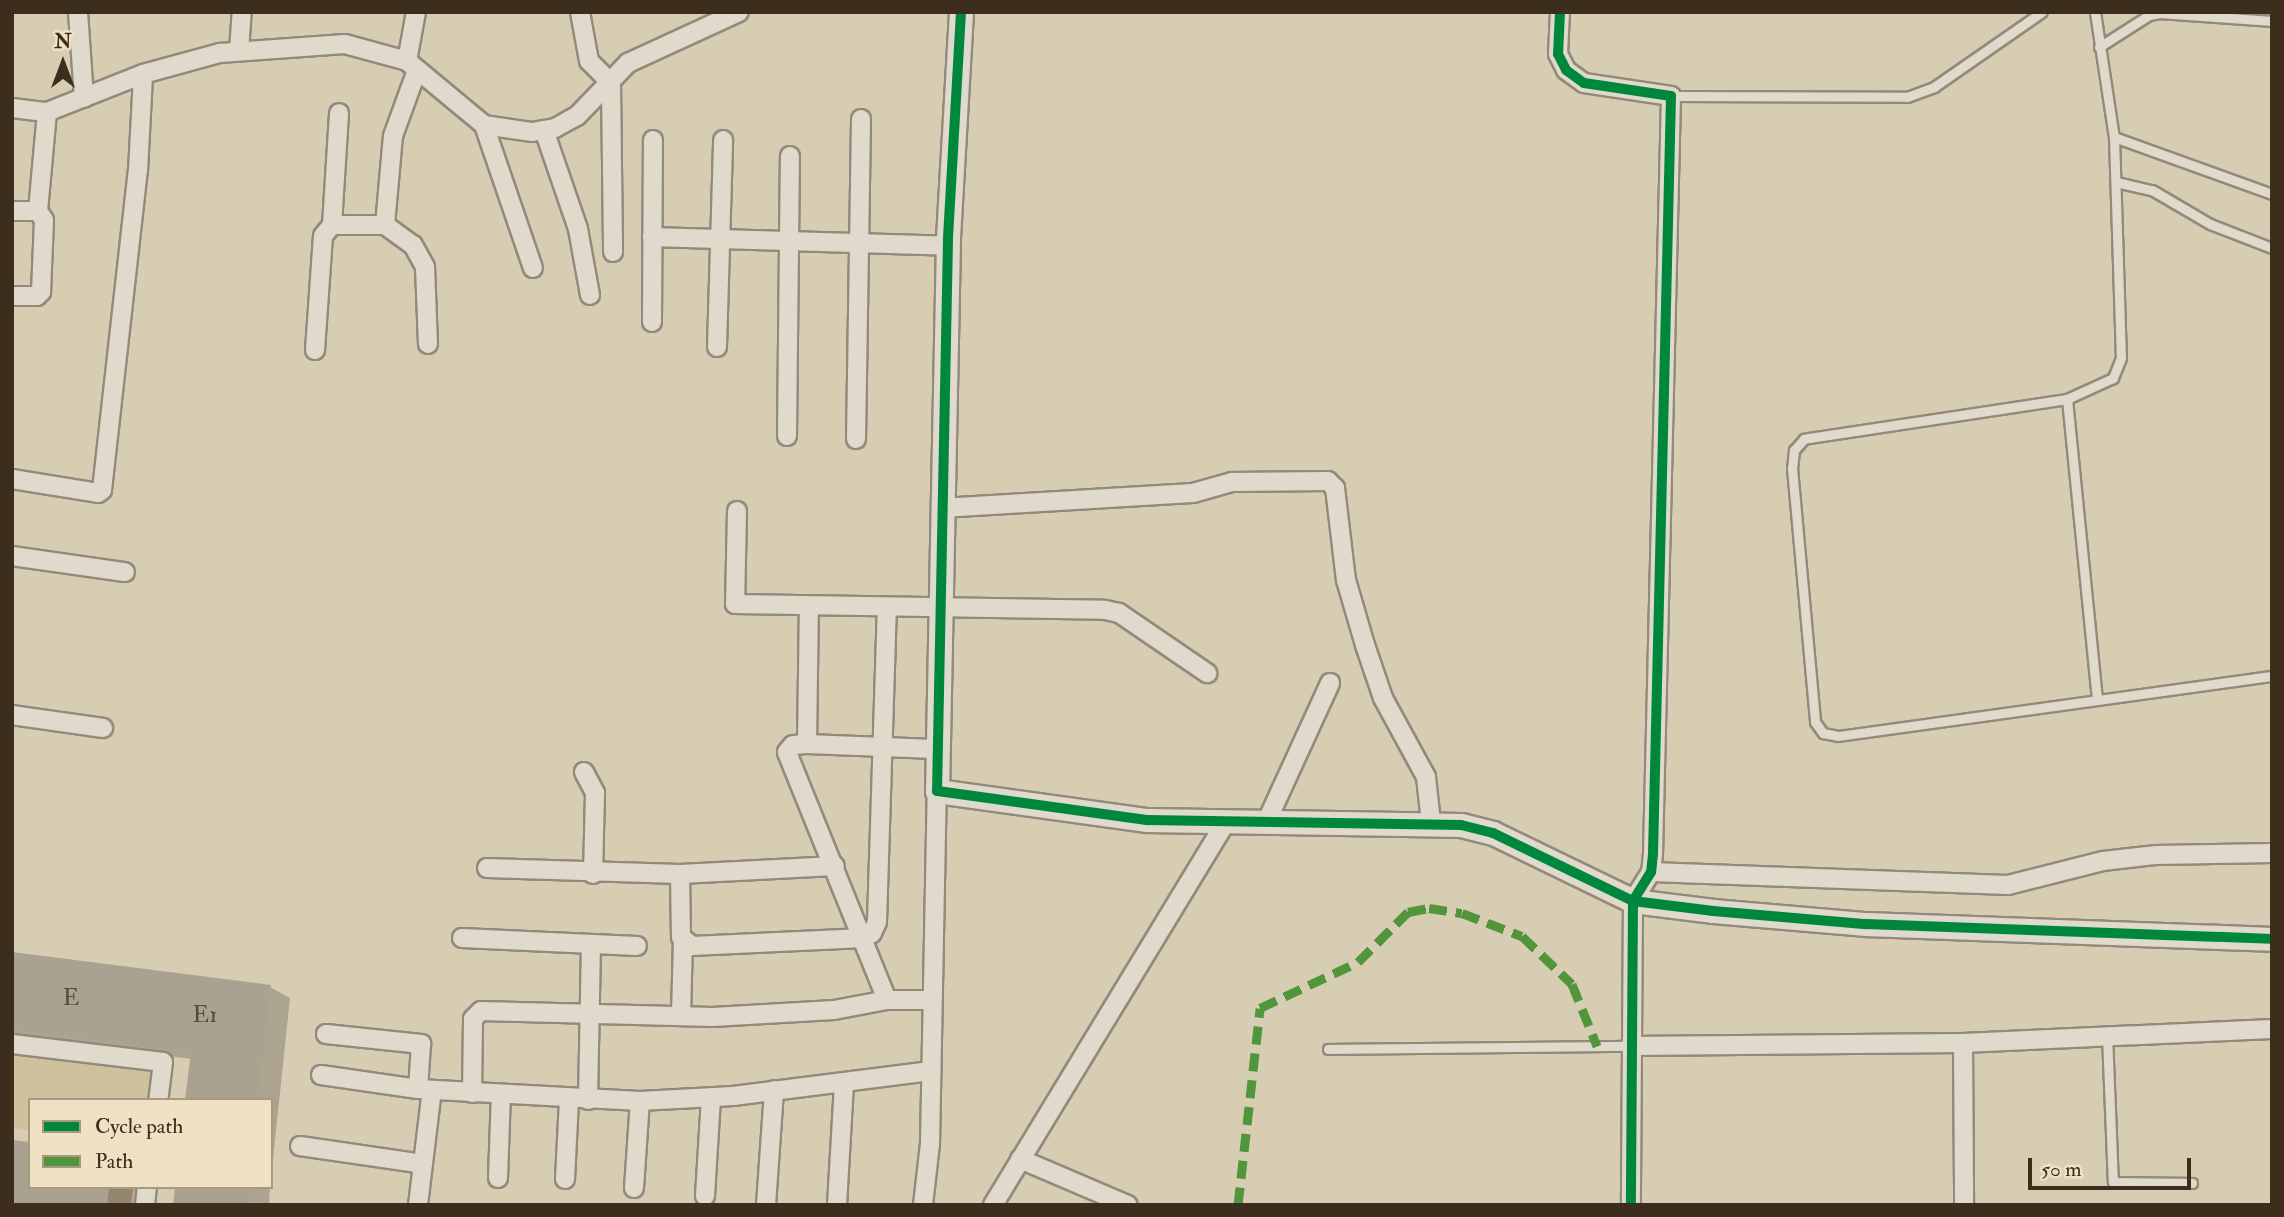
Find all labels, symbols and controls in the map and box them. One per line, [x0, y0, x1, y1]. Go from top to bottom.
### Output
north arrow [28, 28, 98, 98]
text: N [54, 30, 72, 54]
house number: E [63, 984, 79, 1012]
house number: E1 [193, 1001, 217, 1029]
legend [28, 1098, 273, 1189]
text: Cycle path [95, 1113, 183, 1140]
scale bar [2032, 1144, 2195, 1188]
text: Path [95, 1148, 133, 1175]
text: 50 m [2041, 1156, 2082, 1183]

